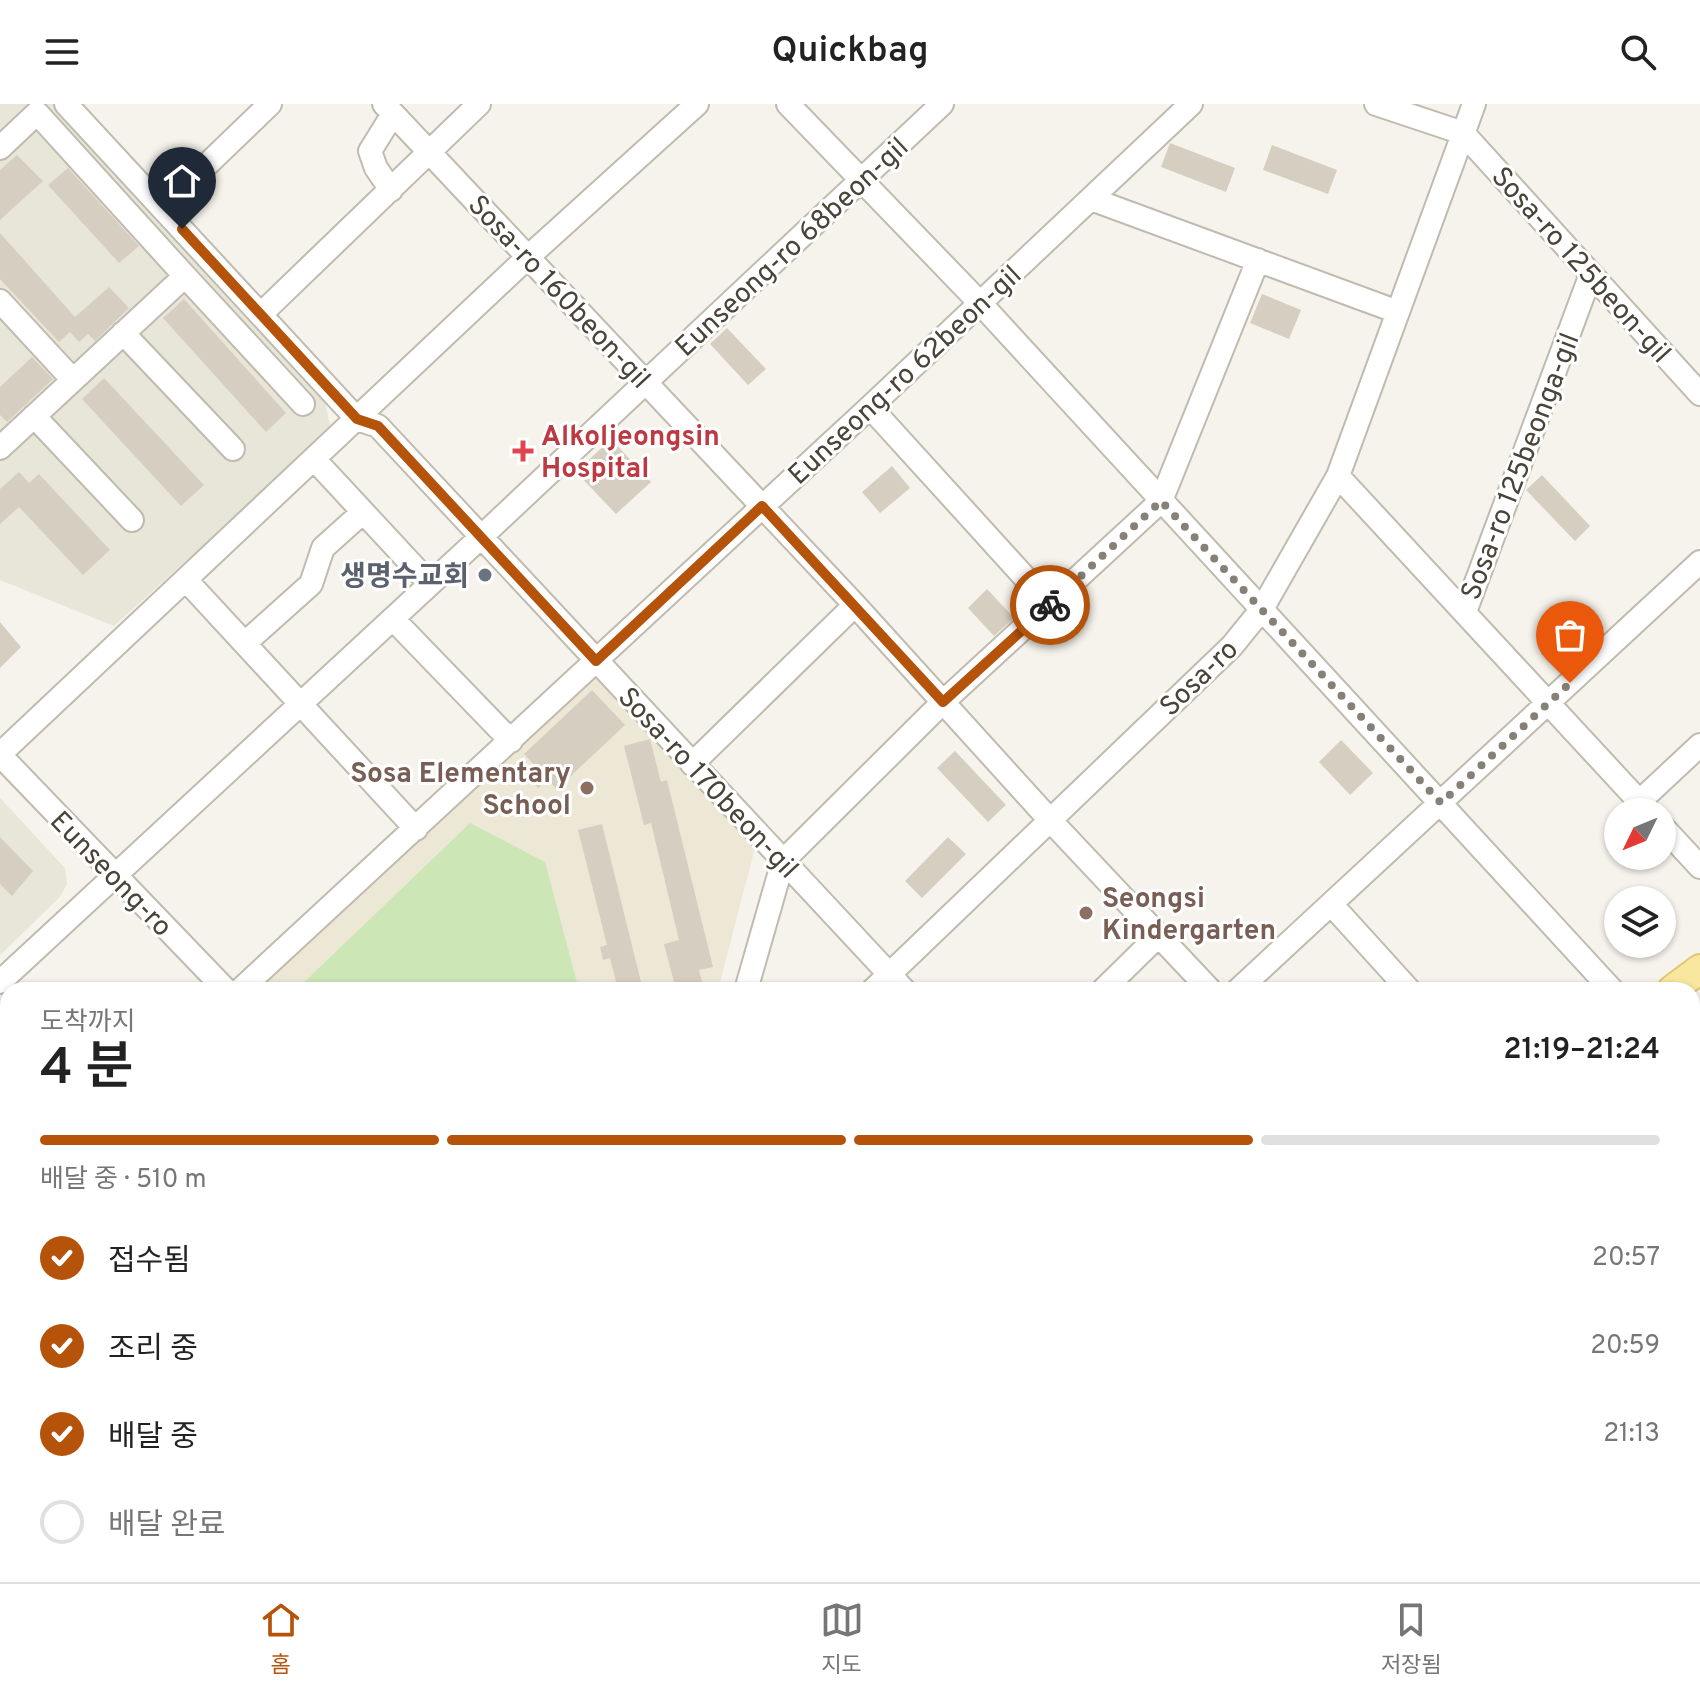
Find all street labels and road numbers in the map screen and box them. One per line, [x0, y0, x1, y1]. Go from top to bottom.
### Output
street label: Eunseong-ro 68beon-gil [669, 131, 917, 366]
street label: Sosa-ro 125beon-gil [1482, 160, 1678, 372]
street label: Sosa-ro 160beon-gil [459, 188, 657, 398]
street label: Eunseong-ro 62beon-gil [782, 259, 1030, 494]
street label: Sosa-ro 125beonga-gil [1454, 328, 1589, 606]
street label: Sosa-ro [1153, 633, 1247, 725]
street label: Sosa-ro 170beon-gil [609, 681, 805, 887]
street label: Eunseong-ro [41, 805, 179, 946]

